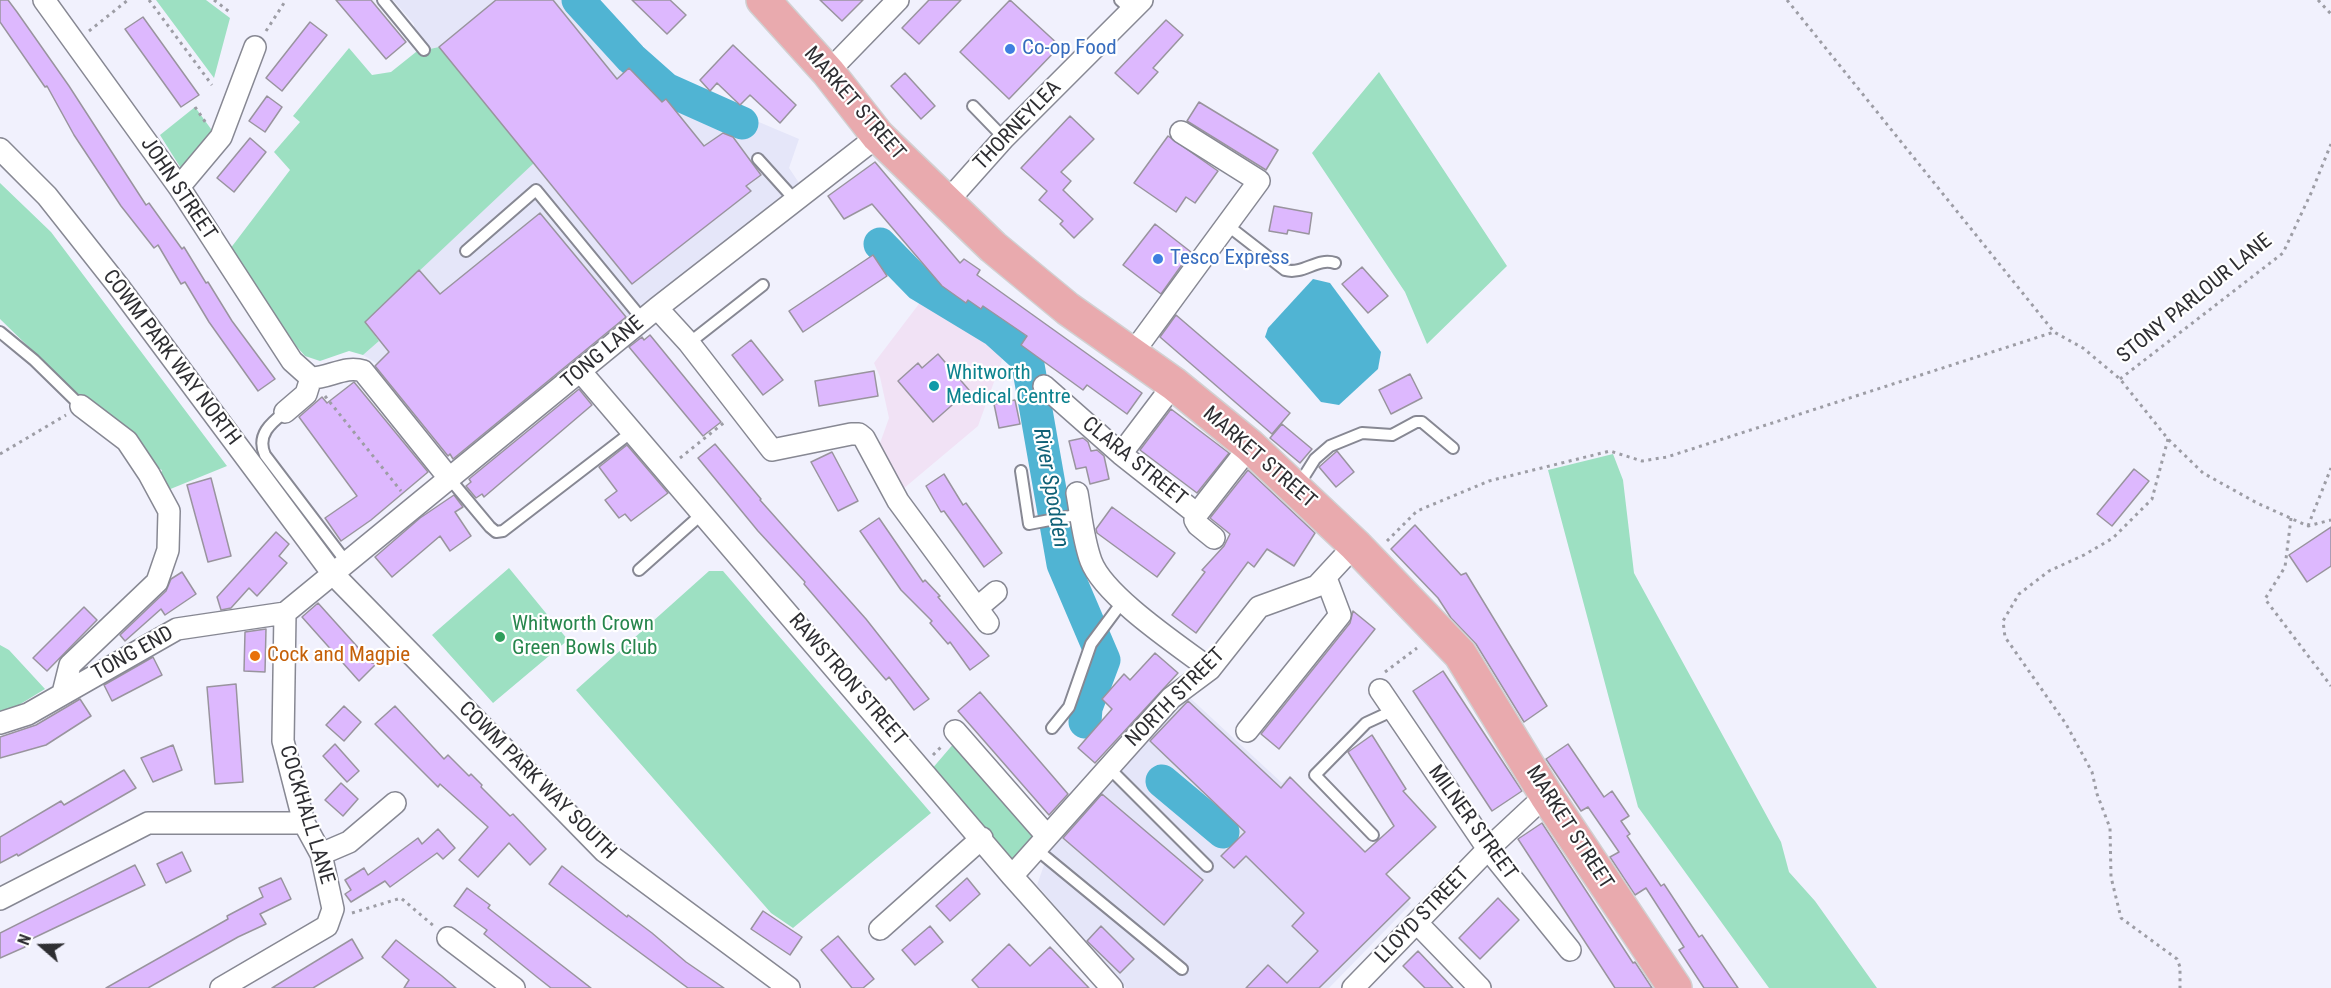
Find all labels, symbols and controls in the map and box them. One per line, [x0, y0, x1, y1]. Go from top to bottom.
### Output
place label: Co-op Food [1022, 36, 1117, 62]
street label: MARKET STREET [798, 42, 910, 166]
marker: Co-op Food [1003, 42, 1017, 56]
street label: THORNEYLEA [969, 76, 1067, 176]
street label: JOHN STREET [134, 133, 222, 245]
street label: STONY PARLOUR LANE [2113, 229, 2277, 369]
place label: Tesco Express [1170, 246, 1290, 272]
marker: Tesco Express [1151, 252, 1165, 266]
street label: COWM PARK WAY NORTH [97, 265, 245, 451]
street label: TONG LANE [557, 311, 649, 395]
place label: Whitworth Medical Centre [946, 361, 1071, 411]
marker: Whitworth Medical Centre [927, 379, 941, 393]
street label: MARKET STREET [1197, 402, 1321, 514]
street label: CLARA STREET [1077, 412, 1191, 512]
water label: River Spodden [1027, 426, 1073, 550]
street label: RAWSTRON STREET [783, 609, 911, 751]
place label: Whitworth Crown Green Bowls Club [512, 612, 657, 662]
street label: TONG END [88, 621, 178, 687]
marker: Whitworth Crown Green Bowls Club [493, 630, 507, 644]
place label: Cock and Magpie [267, 643, 410, 669]
street label: NORTH STREET [1121, 643, 1231, 753]
marker: Cock and Magpie [248, 649, 262, 663]
street label: COWM PARK WAY SOUTH [453, 697, 621, 865]
street label: COCKHALL LANE [273, 743, 339, 887]
street label: MILNER STREET [1422, 761, 1522, 885]
street label: MARKET STREET [1520, 762, 1618, 894]
street label: LLOYD STREET [1371, 863, 1475, 969]
north arrow [12, 916, 72, 976]
text: N [14, 932, 35, 948]

